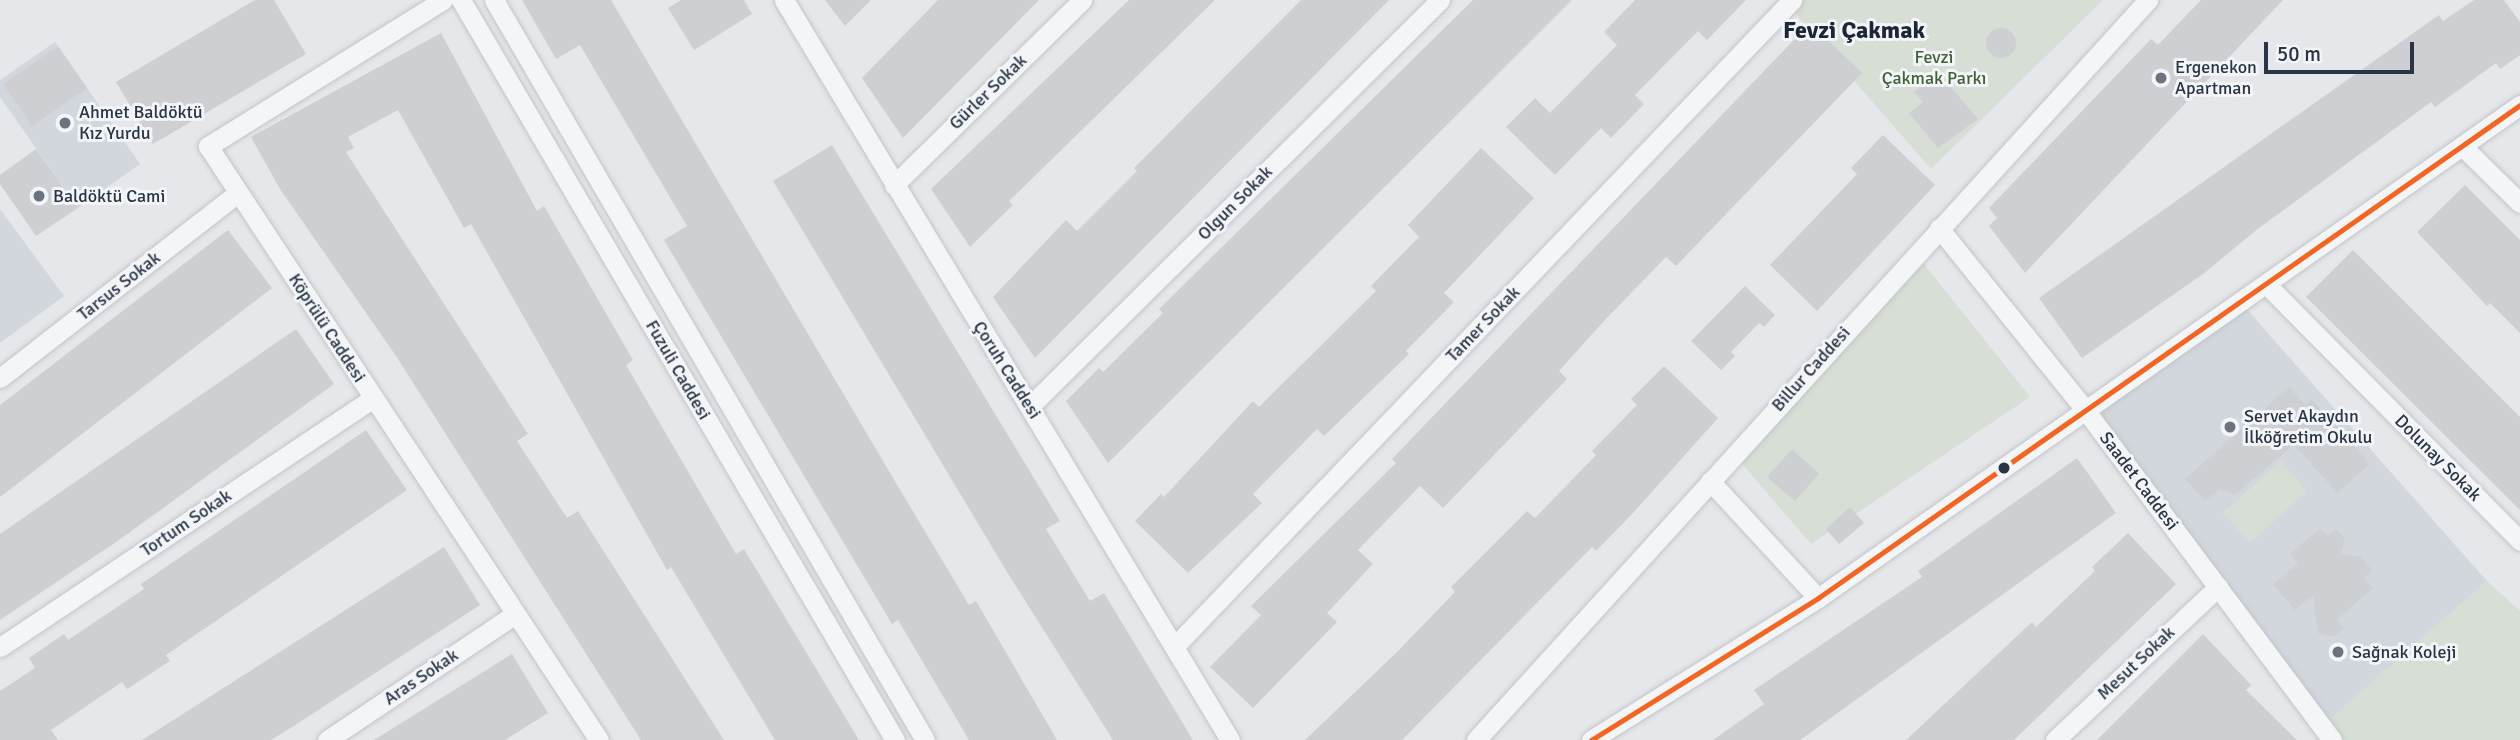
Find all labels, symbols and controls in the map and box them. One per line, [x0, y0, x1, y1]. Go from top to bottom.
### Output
district label: Fevzi Çakmak [1783, 17, 1925, 45]
scale bar [2268, 28, 2418, 72]
text: 50 m [2277, 41, 2321, 67]
park label: Fevzi Çakmak Parkı [1882, 47, 1986, 90]
street label: Gürler Sokak [945, 50, 1031, 134]
place label: Ergenekon Apartman [2175, 57, 2257, 100]
marker: Ergenekon Apartman [2153, 70, 2169, 86]
place label: Ahmet Baldöktü Kız Yurdu [79, 102, 203, 144]
marker: Ahmet Baldöktü Kız Yurdu [57, 115, 73, 131]
street label: Olgun Sokak [1193, 161, 1277, 245]
place label: Baldöktü Cami [53, 185, 165, 207]
marker: Baldöktü Cami [31, 188, 47, 204]
street label: Tarsus Sokak [73, 247, 165, 325]
street label: Köprülü Caddesi [284, 270, 370, 386]
street label: Tamer Sokak [1441, 282, 1525, 366]
street label: Fuzuli Caddesi [641, 316, 715, 424]
street label: Çoruh Caddesi [968, 317, 1046, 423]
street label: Billur Caddesi [1767, 322, 1855, 416]
place label: Servet Akaydın İlköğretim Okulu [2244, 406, 2372, 448]
street label: Dolunay Sokak [2390, 410, 2486, 506]
marker: Servet Akaydın İlköğretim Okulu [2222, 419, 2238, 435]
street label: Saadet Caddesi [2095, 428, 2183, 534]
unlabelled marker [1997, 461, 2011, 475]
street label: Tortum Sokak [137, 485, 235, 561]
street label: Mesut Sokak [2093, 622, 2179, 704]
place label: Sağnak Koleji [2352, 641, 2456, 663]
street label: Aras Sokak [380, 644, 462, 710]
marker: Sağnak Koleji [2330, 644, 2346, 660]

